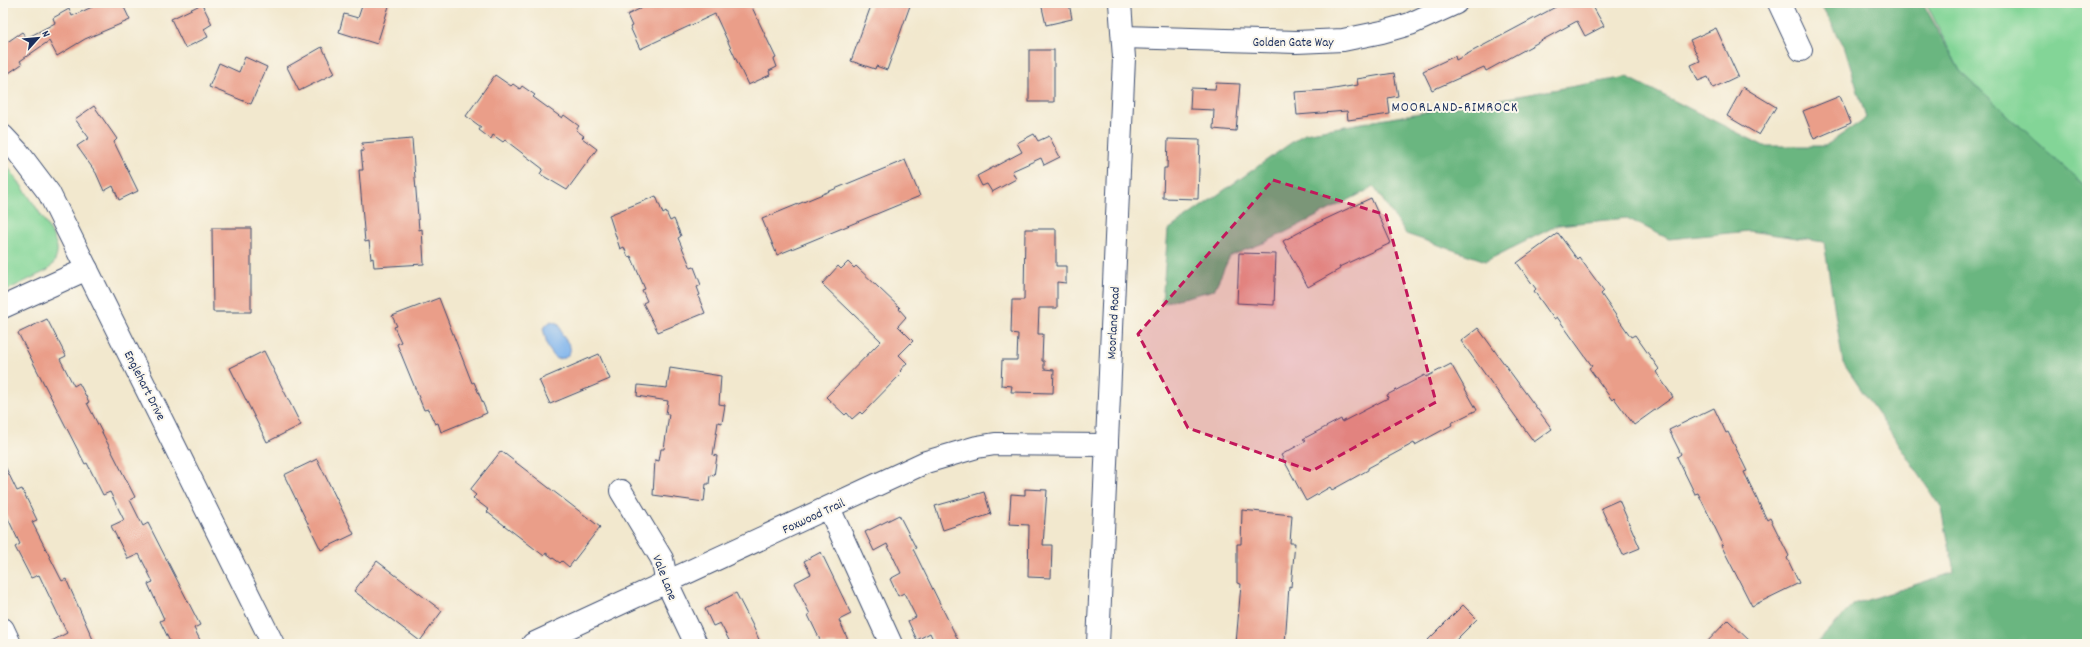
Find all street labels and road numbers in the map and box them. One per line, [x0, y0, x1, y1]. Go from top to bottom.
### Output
street label: Golden Gate Way [1252, 34, 1334, 53]
street label: Moorland Road [1103, 286, 1126, 360]
street label: Englehart Drive [118, 348, 170, 425]
street label: Foxwood Trail [780, 494, 848, 540]
street label: Vale Lane [646, 552, 681, 604]

